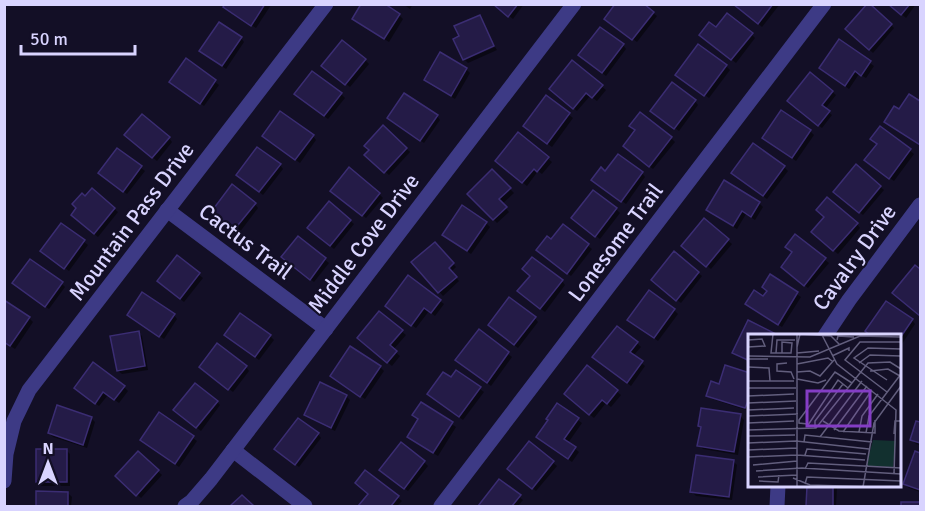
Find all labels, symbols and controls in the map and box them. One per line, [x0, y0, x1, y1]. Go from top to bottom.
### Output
scale bar [21, 18, 135, 56]
text: 50 m [30, 28, 68, 50]
street label: Mountain Pass Drive [63, 137, 200, 306]
street label: Middle Cove Drive [302, 168, 425, 319]
street label: Lonesome Trail [562, 178, 669, 307]
street label: Cactus Trail [194, 197, 298, 285]
street label: Cavalry Drive [807, 199, 902, 316]
inset map [748, 334, 901, 487]
north arrow [18, 433, 78, 493]
text: N [42, 439, 54, 459]

